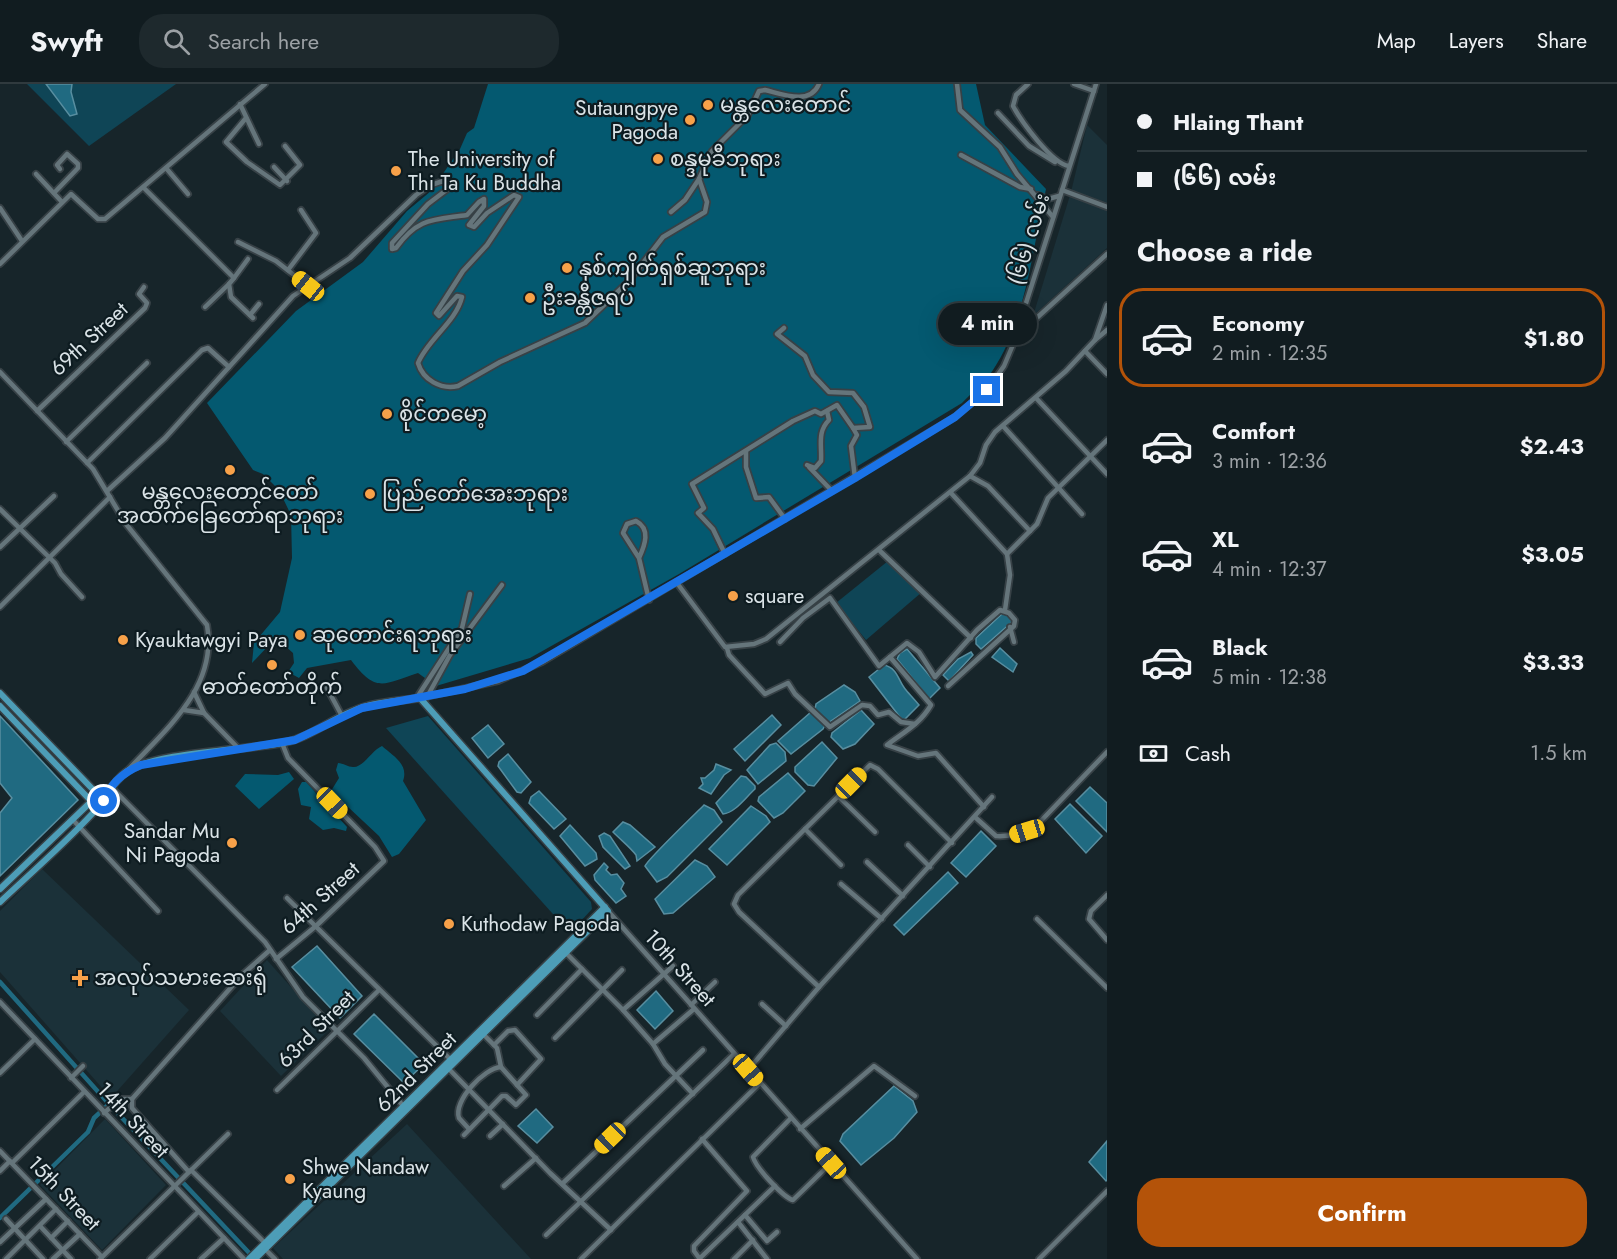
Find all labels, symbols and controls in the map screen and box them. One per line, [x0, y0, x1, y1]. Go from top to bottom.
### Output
search box [139, 14, 559, 68]
text: Swyft [30, 21, 103, 62]
icon: search [160, 25, 193, 58]
text: Search here [208, 25, 319, 57]
text: Map [1377, 26, 1416, 56]
text: Layers [1449, 26, 1504, 56]
text: Share [1537, 26, 1587, 56]
place label: မန္တလေးတောင် [720, 89, 851, 122]
place label: Sutaungpye Pagoda [575, 93, 678, 147]
marker: မန္တလေးတောင် [701, 98, 715, 112]
text: Hlaing Thant [1173, 106, 1303, 138]
marker: Sutaungpye Pagoda [683, 113, 697, 127]
place label: စန္ဒမုခီဘုရား [670, 143, 781, 177]
place label: The University of Thi Ta Ku Buddha [408, 144, 561, 198]
marker: စန္ဒမုခီဘုရား [651, 152, 665, 166]
text: (၆၆) လမ်း [1173, 161, 1276, 193]
marker: The University of Thi Ta Ku Buddha [389, 164, 403, 178]
street label: (၆၆) လမ်း [1000, 189, 1057, 289]
text: Choose a ride [1137, 232, 1312, 271]
place label: နှစ်ကျိတ်ရှစ်ဆူဘုရား [579, 252, 766, 286]
marker: နှစ်ကျိတ်ရှစ်ဆူဘုရား [560, 261, 574, 275]
car [288, 268, 328, 304]
place label: ဦးခန္တီဇရပ် [542, 282, 634, 315]
marker: ဦးခန္တီဇရပ် [523, 291, 537, 305]
street label: 69th Street [43, 295, 135, 383]
callout: 4 min [938, 303, 1036, 345]
text: Economy [1212, 307, 1304, 339]
text: 4 min [961, 309, 1014, 338]
icon: car [1140, 311, 1194, 365]
text: $1.80 [1524, 322, 1584, 354]
text: 2 min · 12:35 [1212, 339, 1327, 368]
route end [973, 376, 1000, 403]
place label: စိုင်တမော့ [399, 398, 487, 431]
marker: စိုင်တမော့ [380, 407, 394, 421]
text: Comfort [1212, 415, 1295, 447]
icon: car [1140, 419, 1194, 473]
text: $2.43 [1520, 430, 1584, 462]
text: 3 min · 12:36 [1212, 447, 1327, 476]
marker: မန္တ‌လေးတောင်တော် အထက်ခြေတော်ရာဘုရား‌ [223, 463, 237, 477]
place label: မန္တ‌လေးတောင်တော် အထက်ခြေတော်ရာဘုရား‌ [117, 476, 343, 533]
place label: ပြည်တော်အေးဘုရား [382, 478, 568, 511]
marker: ပြည်တော်အေးဘုရား [363, 487, 377, 501]
text: XL [1212, 523, 1239, 555]
icon: car [1140, 527, 1194, 581]
text: $3.05 [1521, 538, 1584, 570]
text: 4 min · 12:37 [1212, 555, 1326, 584]
place label: square [745, 581, 804, 611]
marker: square [726, 589, 740, 603]
place label: ဆုတောင်းရဘုရား [312, 619, 472, 652]
place label: Kyauktawgyi Paya [135, 625, 288, 655]
marker: ဆုတောင်းရဘုရား [293, 628, 307, 642]
text: Black [1212, 631, 1268, 663]
marker: Kyauktawgyi Paya [116, 633, 130, 647]
icon: car [1140, 635, 1194, 689]
text: $3.33 [1523, 646, 1584, 678]
marker: ဓာတ်တော်တိုက် [265, 658, 279, 672]
text: 5 min · 12:38 [1212, 663, 1327, 692]
place label: ဓာတ်တော်တိုက် [202, 671, 342, 704]
icon: cash [1137, 737, 1170, 770]
text: Cash [1185, 737, 1231, 769]
text: 1.5 km [1530, 739, 1587, 768]
car [832, 764, 870, 802]
car [313, 784, 351, 822]
route start [90, 787, 117, 814]
place label: Sandar Mu Ni Pagoda [124, 816, 220, 870]
car [1007, 817, 1047, 845]
marker: Sandar Mu Ni Pagoda [225, 836, 239, 850]
street label: 64th Street [274, 854, 366, 942]
place label: Kuthodaw Pagoda [461, 909, 620, 939]
marker: Kuthodaw Pagoda [442, 917, 456, 931]
street label: 10th Street [637, 923, 723, 1013]
place label: အလုပ်သမားဆေးရုံ [94, 962, 267, 995]
marker: အလုပ်သမားဆေးရုံ [71, 969, 89, 987]
street label: 63rd Street [270, 983, 362, 1075]
street label: 62nd Street [369, 1025, 463, 1119]
car [729, 1051, 767, 1089]
street label: 14th Street [90, 1075, 176, 1165]
car [591, 1119, 629, 1157]
car [812, 1144, 850, 1182]
street label: 15th Street [21, 1149, 107, 1237]
place label: Shwe Nandaw Kyaung [302, 1152, 430, 1206]
marker: Shwe Nandaw Kyaung [283, 1172, 297, 1186]
button: Confirm [1137, 1178, 1587, 1247]

